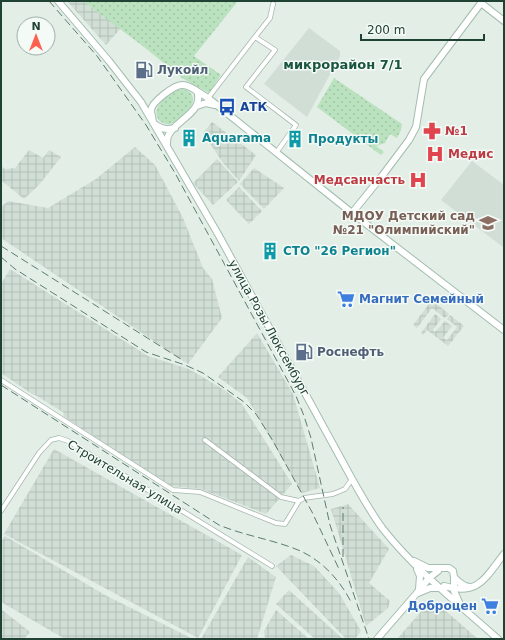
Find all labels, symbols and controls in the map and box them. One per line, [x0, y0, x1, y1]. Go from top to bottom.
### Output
north arrow [16, 16, 56, 56]
scale bar [361, 16, 484, 42]
text: N [31, 20, 41, 33]
text: 200 m [367, 23, 405, 37]
district label: микрорайон 7/1 [283, 57, 403, 72]
fuel station icon: Лукойл [134, 60, 154, 80]
place label: Лукойл [157, 63, 208, 77]
bus stop icon: АТК [217, 97, 237, 117]
place label: АТК [240, 100, 267, 114]
pharmacy icon: №1 [422, 121, 442, 141]
place label: №1 [445, 124, 468, 138]
building icon: Aquarama [179, 128, 199, 148]
building icon: Продукты [285, 129, 305, 149]
place label: Aquarama [202, 131, 271, 145]
place label: Продукты [308, 132, 378, 146]
hospital icon: Медис [425, 144, 445, 164]
place label: Медис [448, 147, 493, 161]
hospital icon: Медсанчасть [408, 170, 428, 190]
place label: Медсанчасть [314, 173, 405, 187]
place label: МДОУ Детский сад №21 "Олимпийский" [333, 209, 475, 237]
school or university icon: МДОУ Детский сад №21 "Олимпийский" [478, 213, 498, 233]
building icon: СТО "26 Регион" [260, 241, 280, 261]
place label: СТО "26 Регион" [283, 244, 396, 258]
street label: улица Розы Люксембург [226, 257, 312, 399]
supermarket icon: Магнит Семейный [336, 289, 356, 309]
place label: Магнит Семейный [359, 292, 484, 306]
fuel station icon: Роснефть [294, 342, 314, 362]
place label: Роснефть [317, 345, 384, 359]
street label: Строительная улица [65, 437, 185, 517]
supermarket icon: Доброцен [480, 596, 500, 616]
place label: Доброцен [408, 599, 477, 613]

